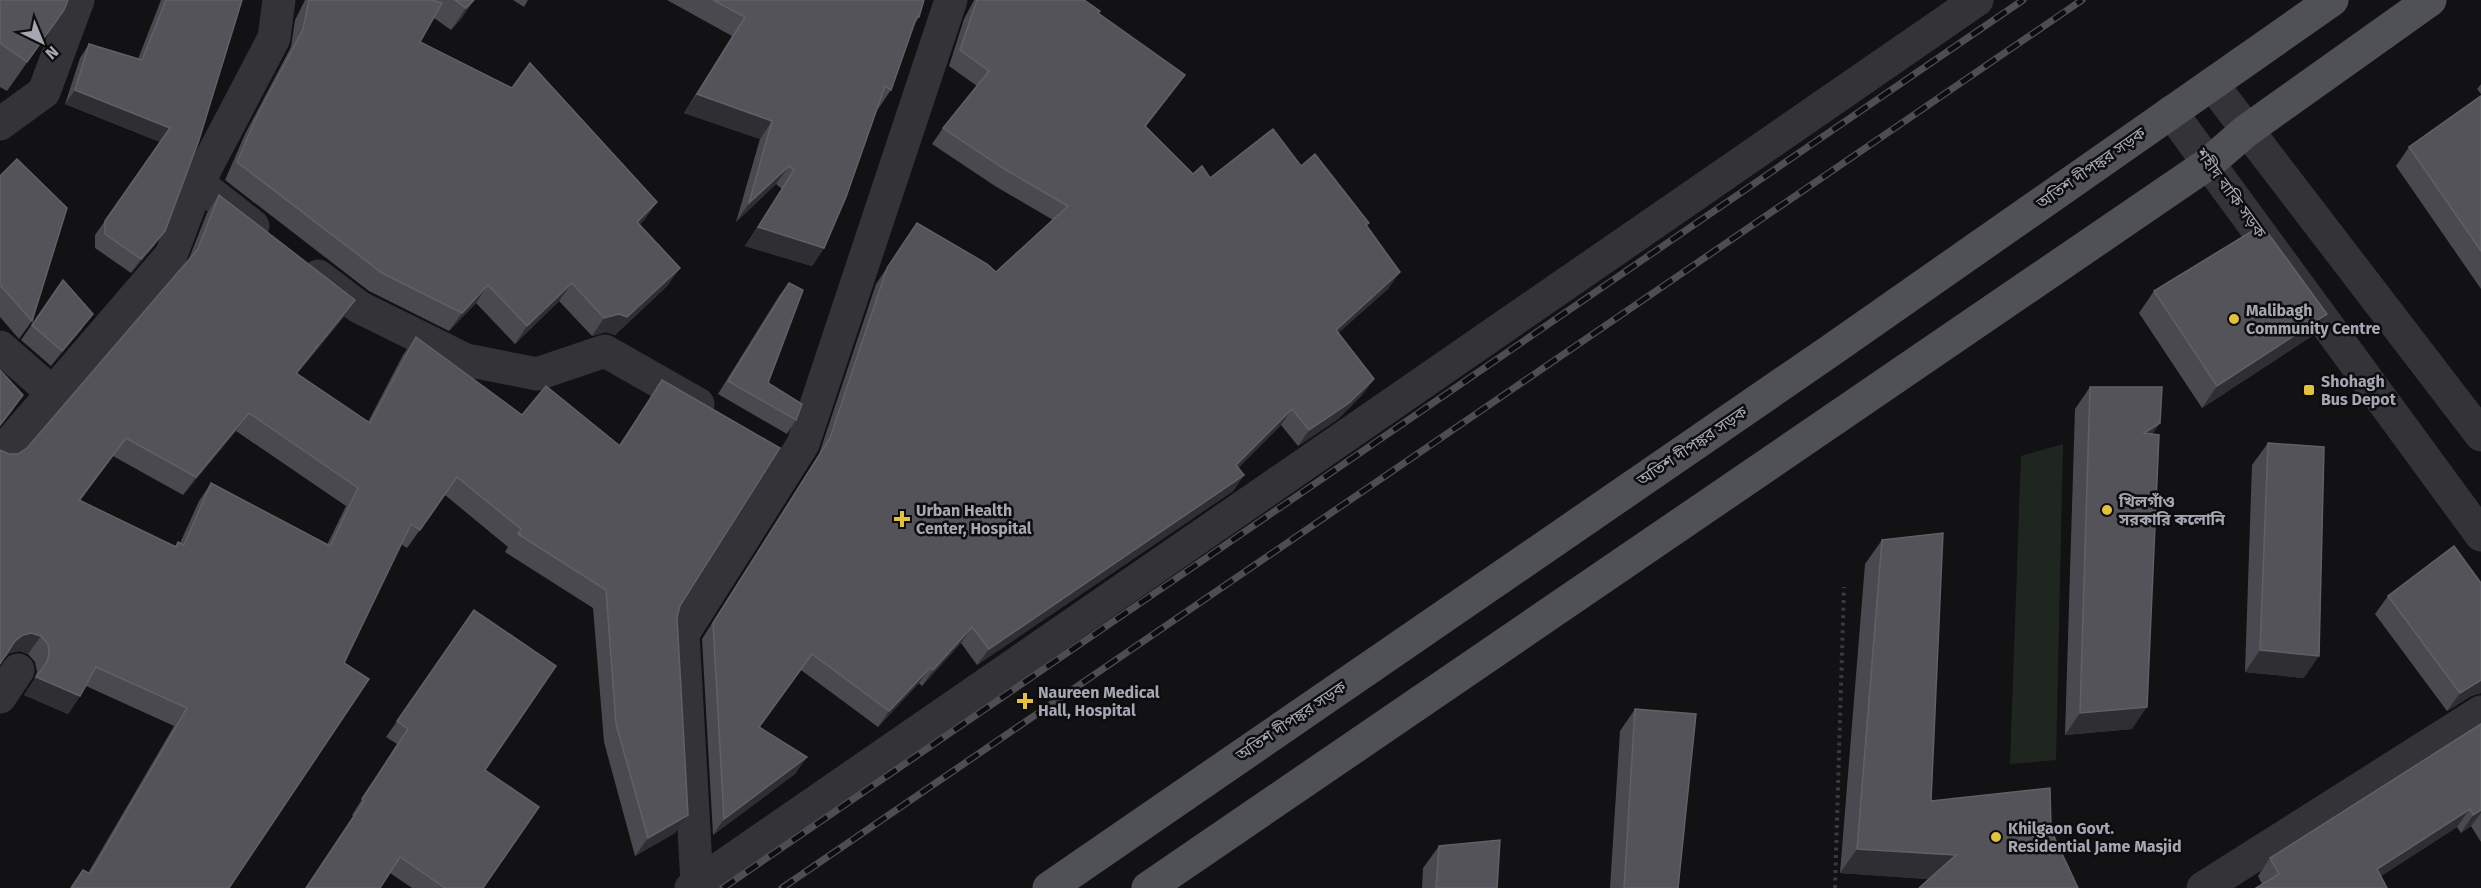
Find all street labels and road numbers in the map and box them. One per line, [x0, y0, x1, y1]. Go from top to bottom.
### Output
street label: অতিশ দীপঙ্কর সড়ক [2032, 123, 2150, 213]
street label: শহীদ বাকি সড়ক [2191, 144, 2271, 242]
street label: অতিশ দীপঙ্কর সড়ক [1633, 402, 1752, 490]
street label: অতিশ দীপঙ্কর সড়ক [1232, 677, 1351, 765]

